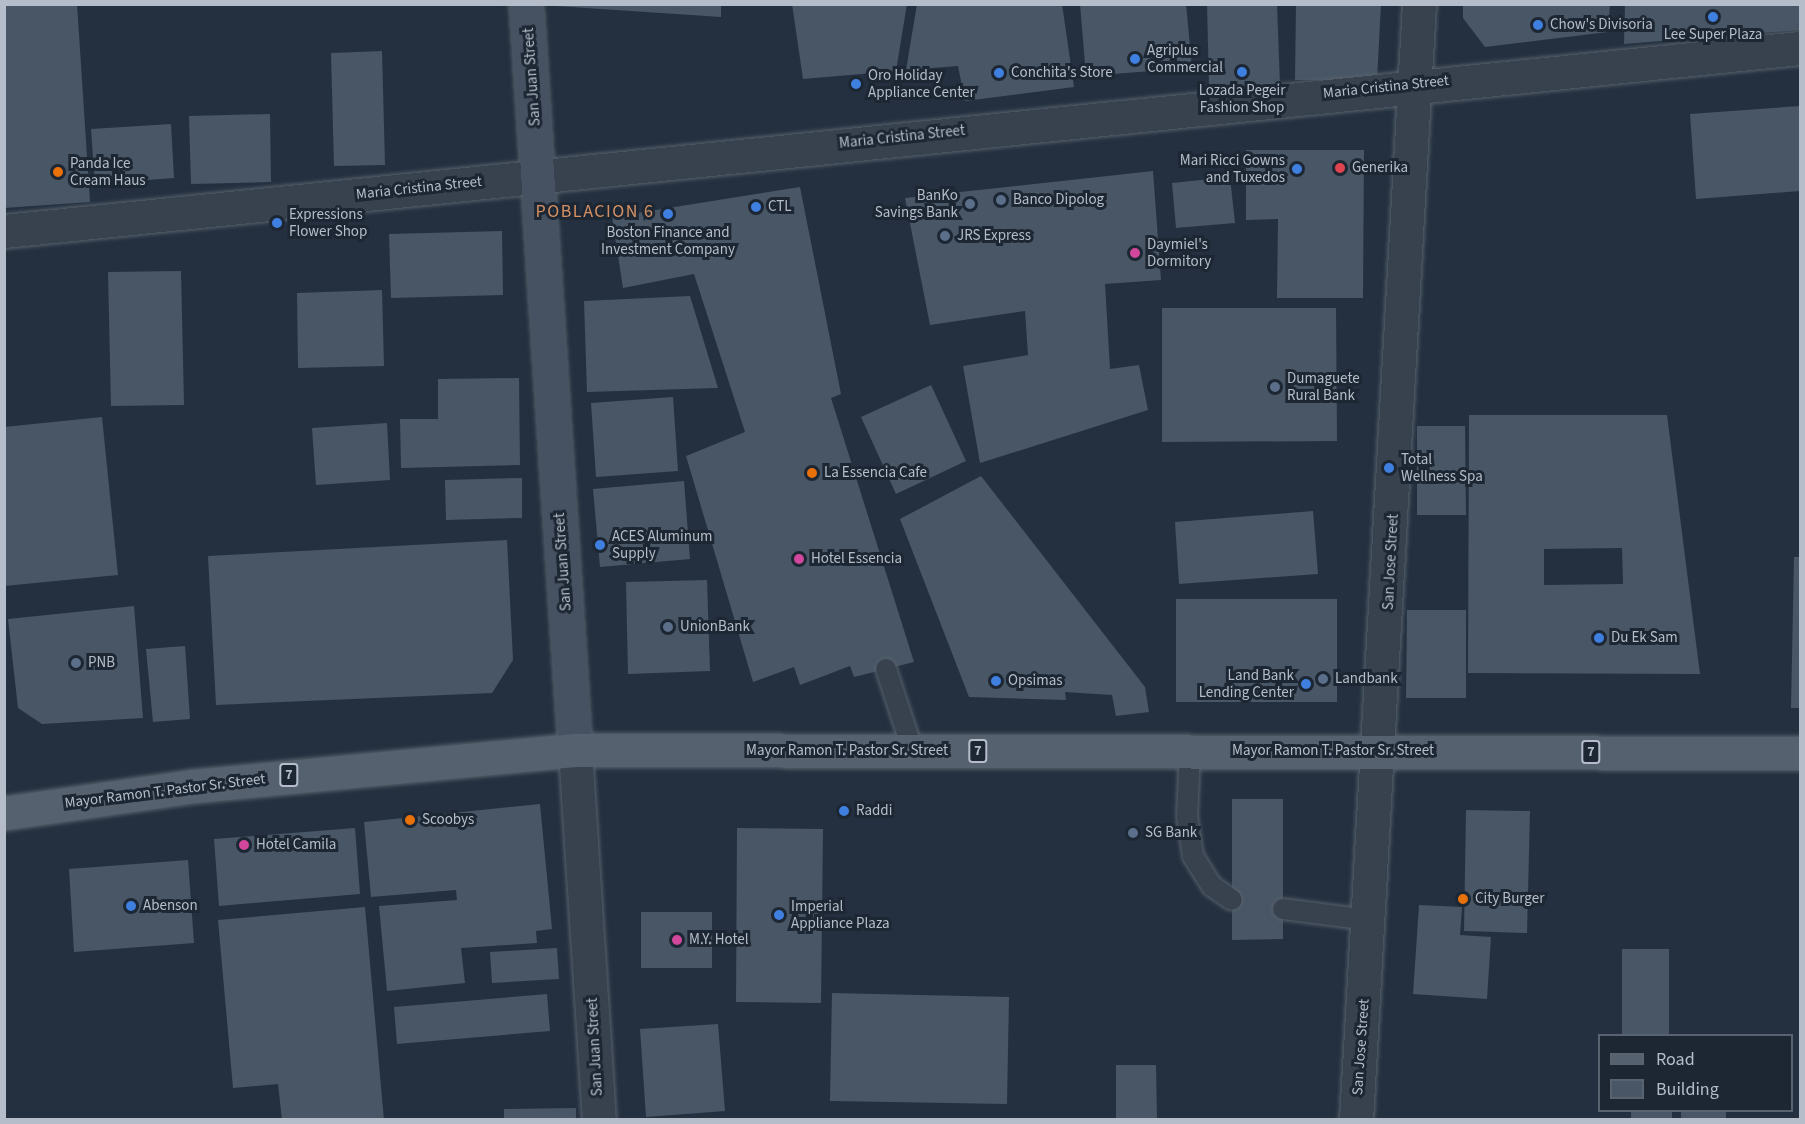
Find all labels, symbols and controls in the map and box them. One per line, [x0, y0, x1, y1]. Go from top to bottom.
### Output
marker: Lee Super Plaza [1706, 10, 1720, 24]
place label: Chow's Divisoria [1550, 16, 1653, 34]
marker: Chow's Divisoria [1531, 18, 1545, 32]
place label: Lee Super Plaza [1664, 26, 1762, 44]
street label: San Juan Street [520, 27, 544, 127]
place label: Agriplus Commercial [1147, 41, 1223, 76]
marker: Agriplus Commercial [1128, 52, 1142, 66]
place label: Conchita's Store [1011, 64, 1113, 82]
marker: Lozada Pegeir Fashion Shop [1235, 65, 1249, 79]
place label: Oro Holiday Appliance Center [868, 66, 975, 101]
marker: Conchita's Store [992, 66, 1006, 80]
street label: Maria Cristina Street [1322, 71, 1450, 103]
marker: Oro Holiday Appliance Center [849, 77, 863, 91]
place label: Lozada Pegeir Fashion Shop [1199, 81, 1285, 116]
street label: Maria Cristina Street [838, 121, 966, 153]
place label: Mari Ricci Gowns and Tuxedos [1180, 151, 1285, 186]
place label: Panda Ice Cream Haus [70, 154, 146, 189]
place label: Generika [1352, 159, 1408, 177]
marker: Generika [1333, 161, 1347, 175]
marker: Mari Ricci Gowns and Tuxedos [1290, 162, 1304, 176]
marker: Panda Ice Cream Haus [51, 165, 65, 179]
street label: Maria Cristina Street [355, 172, 483, 204]
place label: BanKo Savings Bank [875, 186, 958, 221]
place label: Banco Dipolog [1013, 191, 1104, 209]
marker: Banco Dipolog [994, 193, 1008, 207]
marker: BanKo Savings Bank [963, 197, 977, 211]
place label: CTL [768, 198, 792, 216]
marker: CTL [749, 200, 763, 214]
district label: POBLACION 6 [536, 201, 654, 223]
place label: Expressions Flower Shop [289, 205, 367, 240]
marker: Boston Finance and Investment Company [661, 207, 675, 221]
marker: Expressions Flower Shop [270, 216, 284, 230]
place label: Boston Finance and Investment Company [601, 223, 735, 258]
place label: JRS Express [957, 227, 1031, 245]
marker: JRS Express [938, 229, 952, 243]
place label: Daymiel's Dormitory [1147, 235, 1211, 270]
marker: Daymiel's Dormitory [1128, 246, 1142, 260]
place label: Dumaguete Rural Bank [1287, 369, 1360, 404]
marker: Dumaguete Rural Bank [1268, 380, 1282, 394]
place label: Total Wellness Spa [1401, 450, 1483, 485]
marker: Total Wellness Spa [1382, 461, 1396, 475]
place label: La Essencia Cafe [824, 464, 927, 482]
marker: La Essencia Cafe [805, 466, 819, 480]
street label: San Juan Street [551, 512, 575, 612]
street label: San Jose Street [1379, 513, 1403, 611]
place label: ACES Aluminum Supply [612, 527, 713, 562]
marker: ACES Aluminum Supply [593, 538, 607, 552]
place label: Hotel Essencia [811, 550, 902, 568]
marker: Hotel Essencia [792, 552, 806, 566]
place label: UnionBank [680, 618, 750, 636]
marker: UnionBank [661, 620, 675, 634]
place label: Du Ek Sam [1611, 629, 1678, 647]
marker: Du Ek Sam [1592, 631, 1606, 645]
place label: PNB [88, 654, 115, 672]
marker: PNB [69, 656, 83, 670]
place label: Land Bank Lending Center [1199, 666, 1294, 701]
place label: Landbank [1335, 670, 1398, 688]
place label: Opsimas [1008, 672, 1063, 690]
marker: Landbank [1316, 672, 1330, 686]
marker: Opsimas [989, 674, 1003, 688]
marker: Land Bank Lending Center [1299, 677, 1313, 691]
road number: 7 [968, 740, 988, 762]
road number: 7 [1580, 741, 1602, 763]
street label: Mayor Ramon T. Pastor Sr. Street [746, 742, 948, 760]
street label: Mayor Ramon T. Pastor Sr. Street [1232, 742, 1434, 760]
road number: 7 [278, 764, 300, 786]
street label: Mayor Ramon T. Pastor Sr. Street [64, 770, 266, 812]
place label: Raddi [856, 802, 892, 820]
marker: Raddi [837, 804, 851, 818]
place label: Scoobys [422, 811, 474, 829]
marker: Scoobys [403, 813, 417, 827]
place label: SG Bank [1145, 824, 1197, 842]
marker: SG Bank [1126, 826, 1140, 840]
place label: Hotel Camila [256, 836, 336, 854]
marker: Hotel Camila [237, 838, 251, 852]
place label: City Burger [1475, 890, 1544, 908]
marker: City Burger [1456, 892, 1470, 906]
place label: Abenson [143, 897, 198, 915]
place label: Imperial Appliance Plaza [791, 897, 890, 932]
marker: Abenson [124, 899, 138, 913]
marker: Imperial Appliance Plaza [772, 908, 786, 922]
place label: M.Y. Hotel [689, 931, 749, 949]
marker: M.Y. Hotel [670, 933, 684, 947]
street label: San Juan Street [583, 997, 607, 1097]
street label: San Jose Street [1349, 998, 1373, 1096]
legend [1598, 1034, 1793, 1112]
text: Road [1656, 1047, 1695, 1072]
text: Building [1656, 1077, 1719, 1102]

